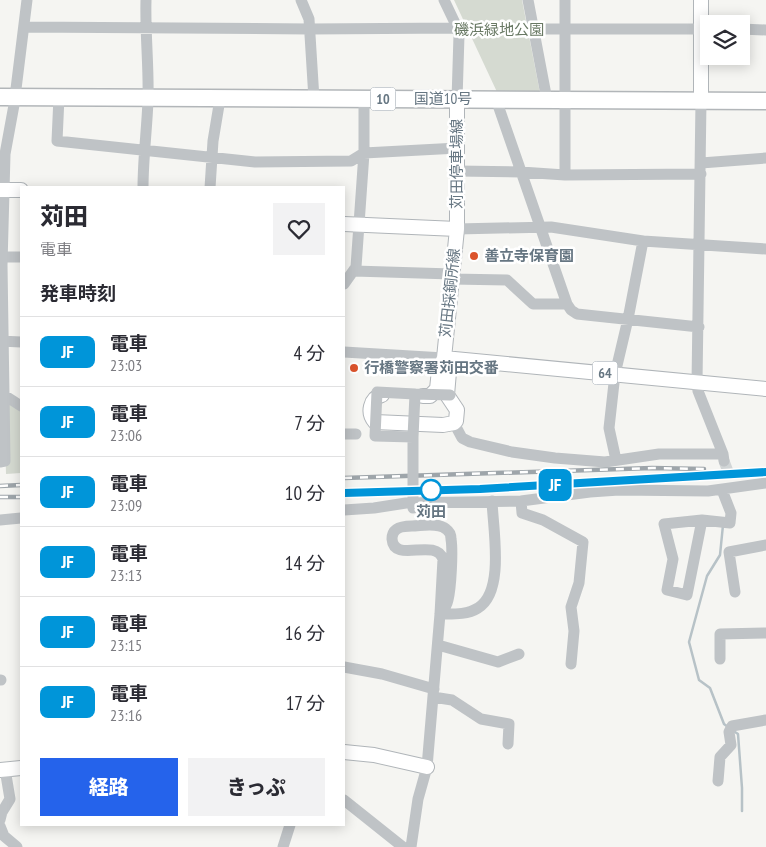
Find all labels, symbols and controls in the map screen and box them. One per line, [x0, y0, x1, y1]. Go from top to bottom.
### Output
map controls [700, 15, 750, 65]
button: layers [700, 15, 750, 65]
park label: 磯浜緑地公園 [454, 20, 544, 39]
road number: 10 [370, 88, 396, 110]
street label: 国道10号 [414, 89, 472, 108]
street label: 苅田停車場線 [447, 119, 466, 209]
text: 苅田 [40, 201, 88, 232]
button: heart [273, 203, 325, 255]
text: 電車 [40, 239, 72, 259]
place label: 善立寺保育園 [484, 246, 574, 265]
street label: 苅田採銅所線 [435, 247, 464, 339]
marker: 善立寺保育園 [468, 250, 480, 262]
text: 発車時刻 [40, 281, 116, 305]
text: 電車 [110, 331, 148, 355]
text: JF [61, 340, 74, 363]
text: 4 分 [293, 341, 325, 365]
text: 23:03 [110, 355, 142, 375]
place label: 行橋警察署苅田交番 [364, 358, 499, 377]
marker: 行橋警察署苅田交番 [348, 362, 360, 374]
road number: 64 [592, 362, 618, 384]
text: 電車 [110, 401, 148, 425]
text: JF [61, 410, 74, 433]
text: 7 分 [294, 411, 325, 435]
text: 23:06 [110, 425, 142, 445]
line badge: JF [532, 469, 578, 501]
text: 電車 [110, 471, 148, 495]
text: JF [549, 473, 561, 496]
marker: 苅田 [420, 479, 442, 501]
text: JF [61, 480, 74, 503]
text: 10 分 [285, 481, 325, 505]
text: 23:09 [110, 495, 142, 515]
place label: 苅田 [416, 502, 446, 521]
text: 電車 [110, 541, 148, 565]
text: JF [61, 550, 74, 573]
text: 14 分 [285, 551, 325, 575]
text: 23:13 [110, 565, 142, 585]
text: 電車 [110, 611, 148, 635]
text: JF [61, 620, 74, 643]
text: 16 分 [285, 621, 325, 645]
text: 23:15 [110, 635, 142, 655]
text: 電車 [110, 681, 148, 705]
text: JF [61, 690, 74, 713]
text: 17 分 [286, 691, 325, 715]
text: 23:16 [110, 705, 142, 725]
button: 経路 [40, 758, 178, 816]
button: きっぷ [188, 758, 325, 816]

